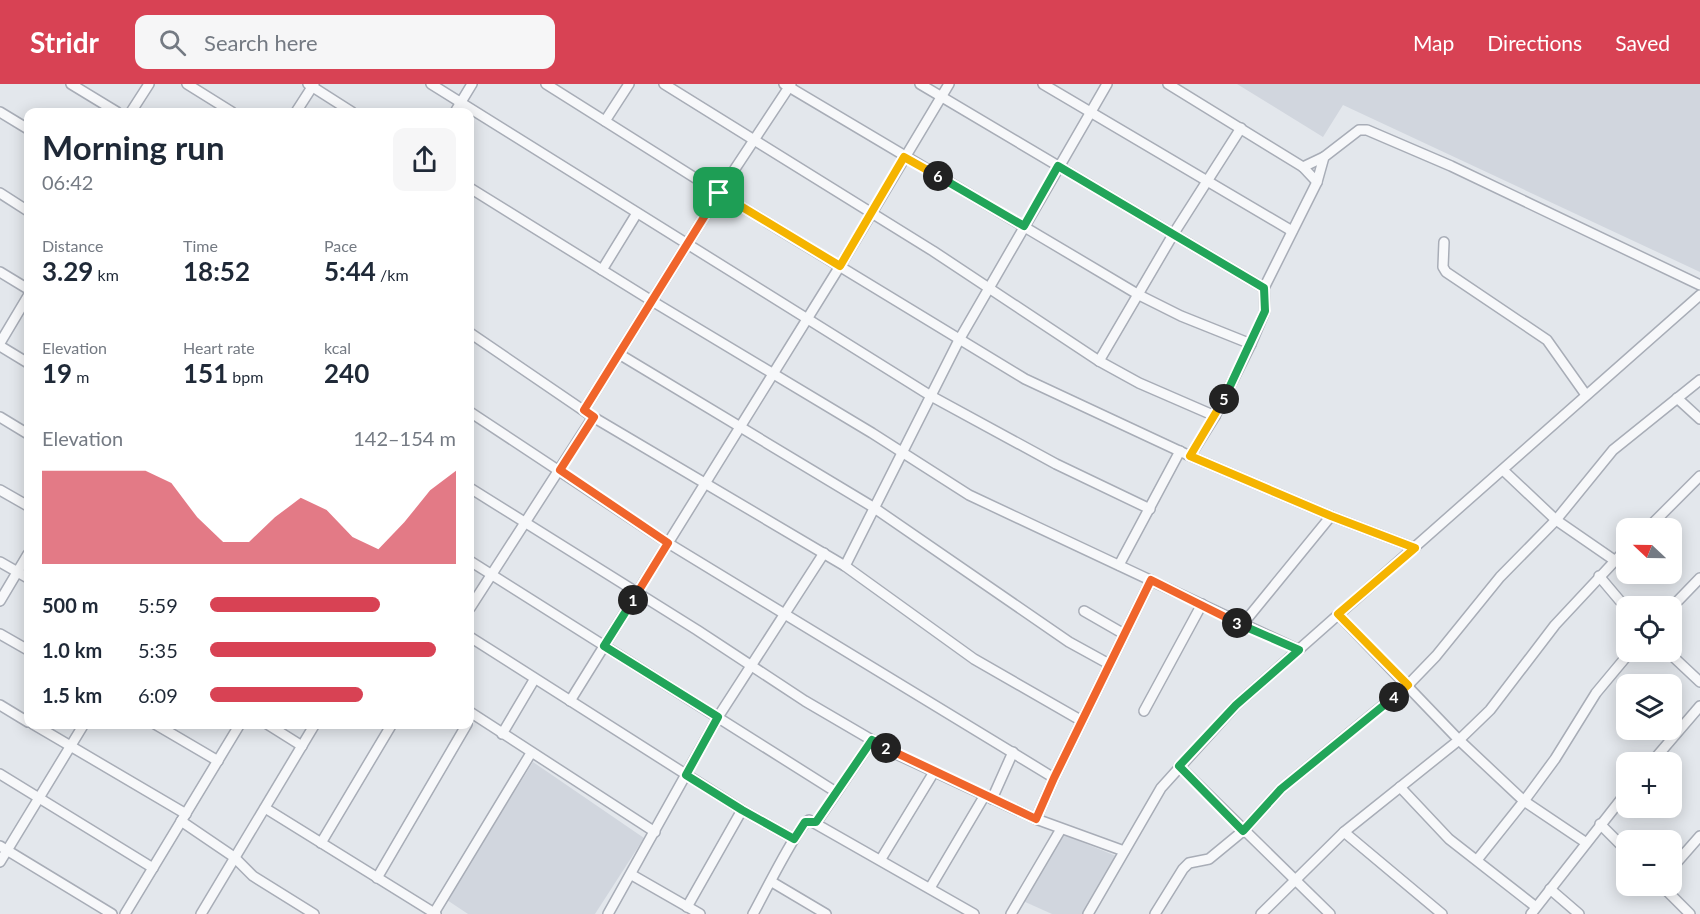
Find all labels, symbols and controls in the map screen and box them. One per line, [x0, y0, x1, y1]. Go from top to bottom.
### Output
search box [135, 15, 555, 69]
text: Stridr [30, 25, 99, 59]
icon: search [156, 26, 189, 59]
text: Search here [204, 29, 318, 56]
text: Map [1413, 30, 1454, 55]
text: Directions [1487, 30, 1582, 55]
text: Saved [1615, 30, 1670, 55]
text: Morning run [42, 127, 225, 167]
button: share [393, 128, 456, 191]
pin: 6 [923, 161, 953, 191]
text: 6 [933, 166, 943, 185]
pin [693, 167, 744, 218]
text: 06:42 [42, 170, 93, 194]
icon: arrive [702, 176, 735, 209]
text: Distance [42, 236, 103, 255]
text: Time [183, 236, 218, 255]
text: Pace [324, 236, 357, 255]
text: 3.29 [42, 255, 93, 287]
text: 18:52 [183, 255, 250, 287]
text: 5:44 [324, 255, 376, 287]
text: km [93, 265, 119, 284]
text: /km [376, 265, 409, 284]
text: Elevation [42, 338, 107, 357]
text: Heart rate [183, 338, 255, 357]
text: kcal [324, 338, 351, 357]
text: 19 [42, 357, 72, 389]
text: 151 [183, 357, 228, 389]
text: 240 [324, 357, 369, 389]
text: m [72, 367, 89, 386]
text: bpm [228, 367, 263, 386]
pin: 5 [1209, 384, 1239, 414]
text: 5 [1219, 389, 1229, 408]
text: Elevation [42, 426, 123, 450]
text: 142–154 m [353, 426, 456, 450]
north arrow [1616, 518, 1682, 584]
map controls [1616, 518, 1682, 896]
pin: 1 [618, 585, 648, 615]
text: 1 [628, 590, 638, 609]
text: 500 m [42, 593, 98, 617]
text: 5:59 [138, 593, 178, 617]
button: locate [1616, 596, 1682, 662]
pin: 3 [1222, 608, 1252, 638]
text: 3 [1232, 613, 1242, 632]
text: 1.0 km [42, 638, 102, 662]
text: 5:35 [138, 638, 178, 662]
button: layers [1616, 674, 1682, 740]
pin: 4 [1379, 682, 1409, 712]
text: 1.5 km [42, 683, 102, 707]
text: 6:09 [138, 683, 178, 707]
text: 4 [1389, 687, 1399, 706]
pin: 2 [871, 733, 901, 763]
text: 2 [881, 738, 891, 757]
button: + [1616, 752, 1682, 818]
button: − [1616, 830, 1682, 896]

